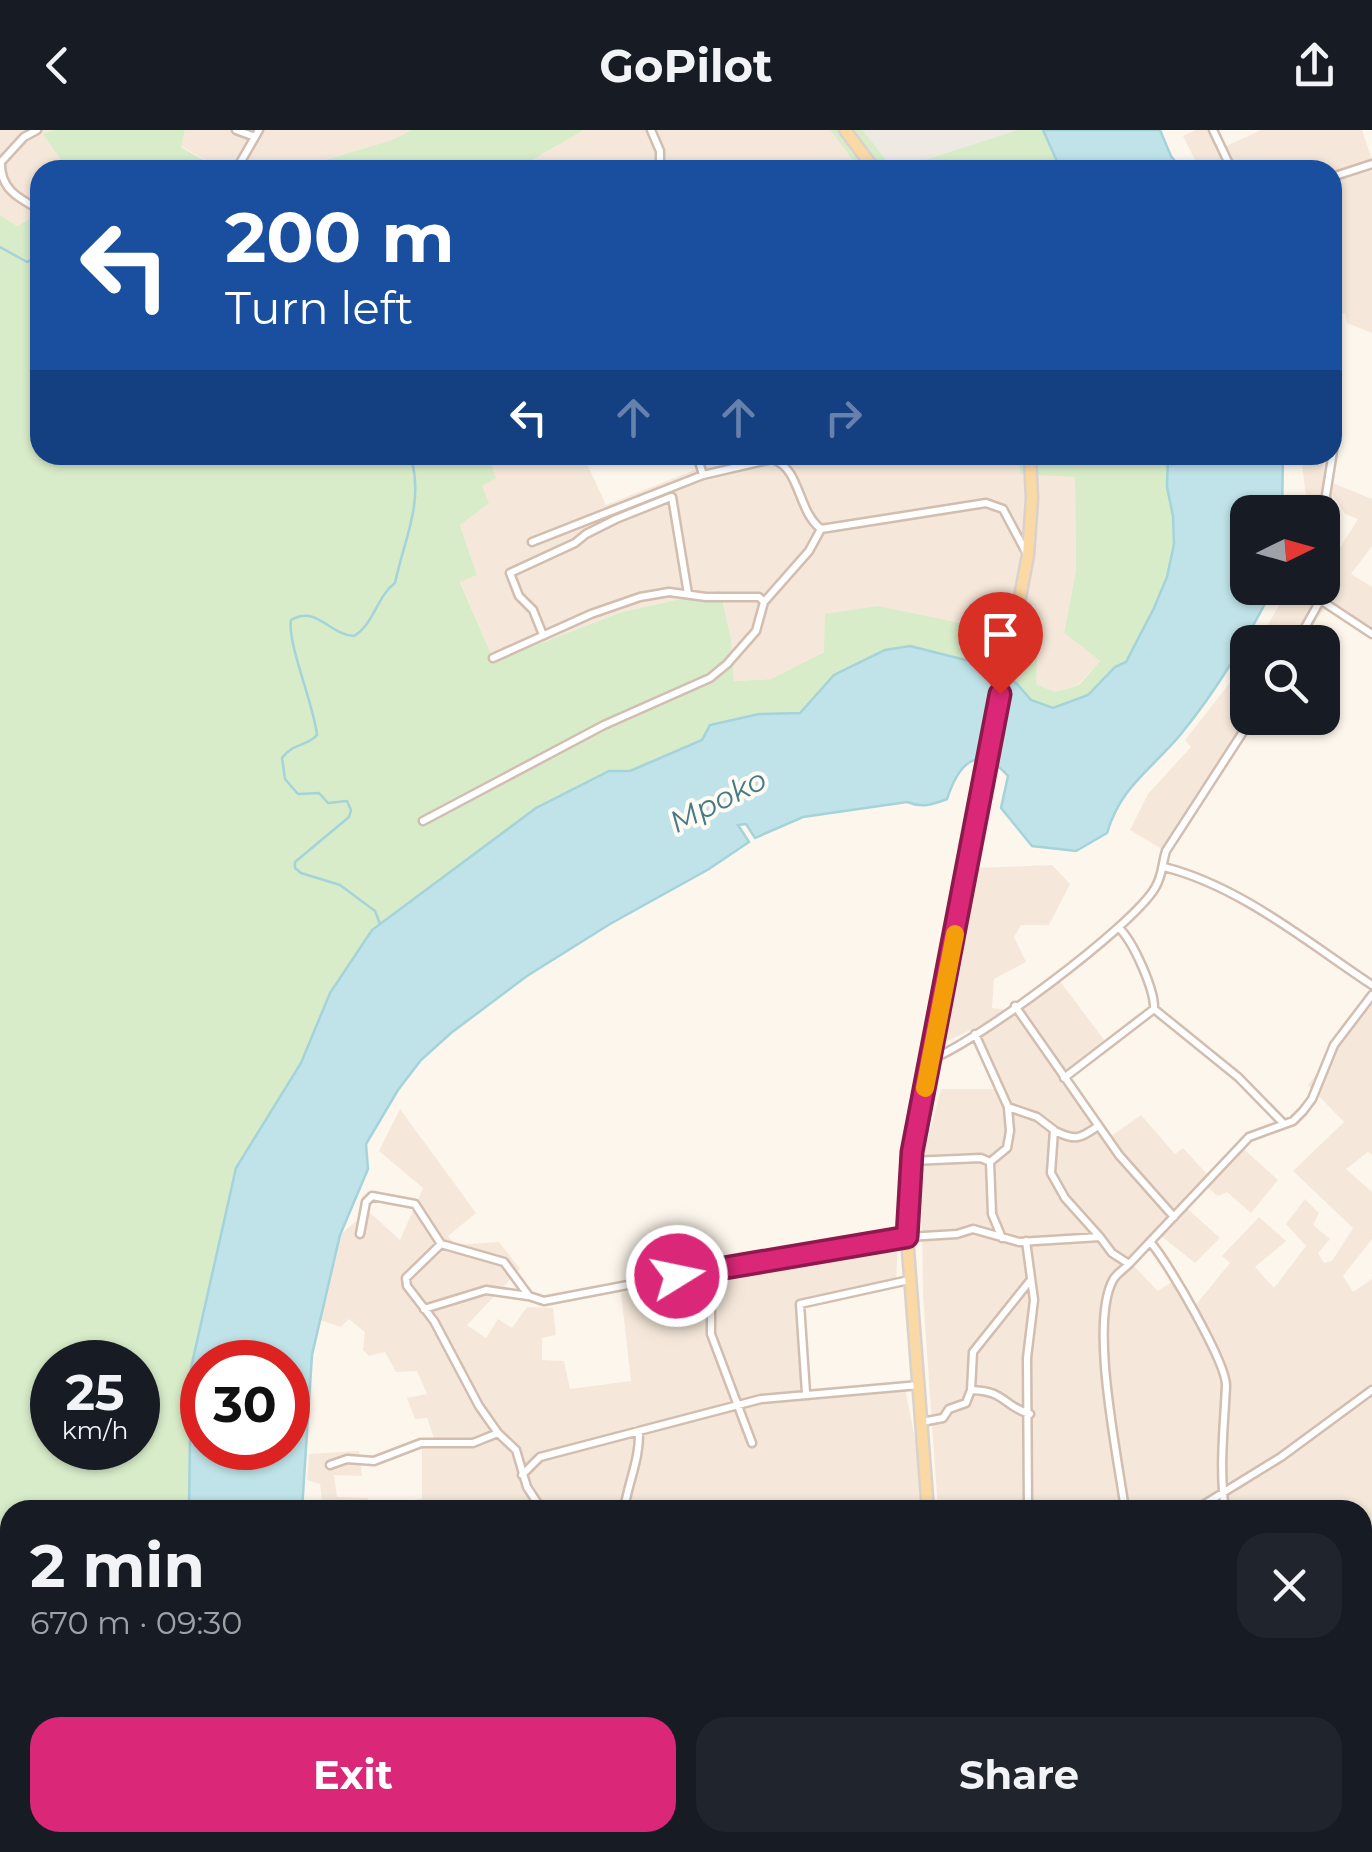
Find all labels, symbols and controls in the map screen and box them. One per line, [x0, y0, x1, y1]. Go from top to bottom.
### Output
icon: back [30, 38, 85, 93]
text: GoPilot [599, 38, 773, 93]
icon: share [1287, 38, 1342, 93]
text: 200 m [225, 194, 455, 280]
icon: left [60, 200, 190, 330]
text: Turn left [225, 280, 413, 335]
icon: left [501, 390, 556, 445]
icon: ahead [606, 390, 661, 445]
icon: ahead [711, 390, 766, 445]
icon: right [816, 390, 871, 445]
north arrow [1230, 495, 1340, 605]
map controls [1230, 495, 1340, 735]
pin [958, 592, 1043, 695]
icon: arrive [973, 607, 1028, 662]
button: search [1230, 625, 1340, 735]
water label: Mpoko [663, 761, 772, 841]
position arrow [625, 1224, 729, 1328]
speed limit sign: 30 [180, 1340, 310, 1470]
text: 25 [65, 1362, 125, 1423]
text: km/h [62, 1415, 128, 1445]
text: 2 min [30, 1529, 205, 1602]
button: close [1237, 1533, 1342, 1638]
text: 670 m · 09:30 [30, 1603, 243, 1642]
button: Exit [30, 1717, 676, 1832]
button: Share [696, 1717, 1342, 1832]

